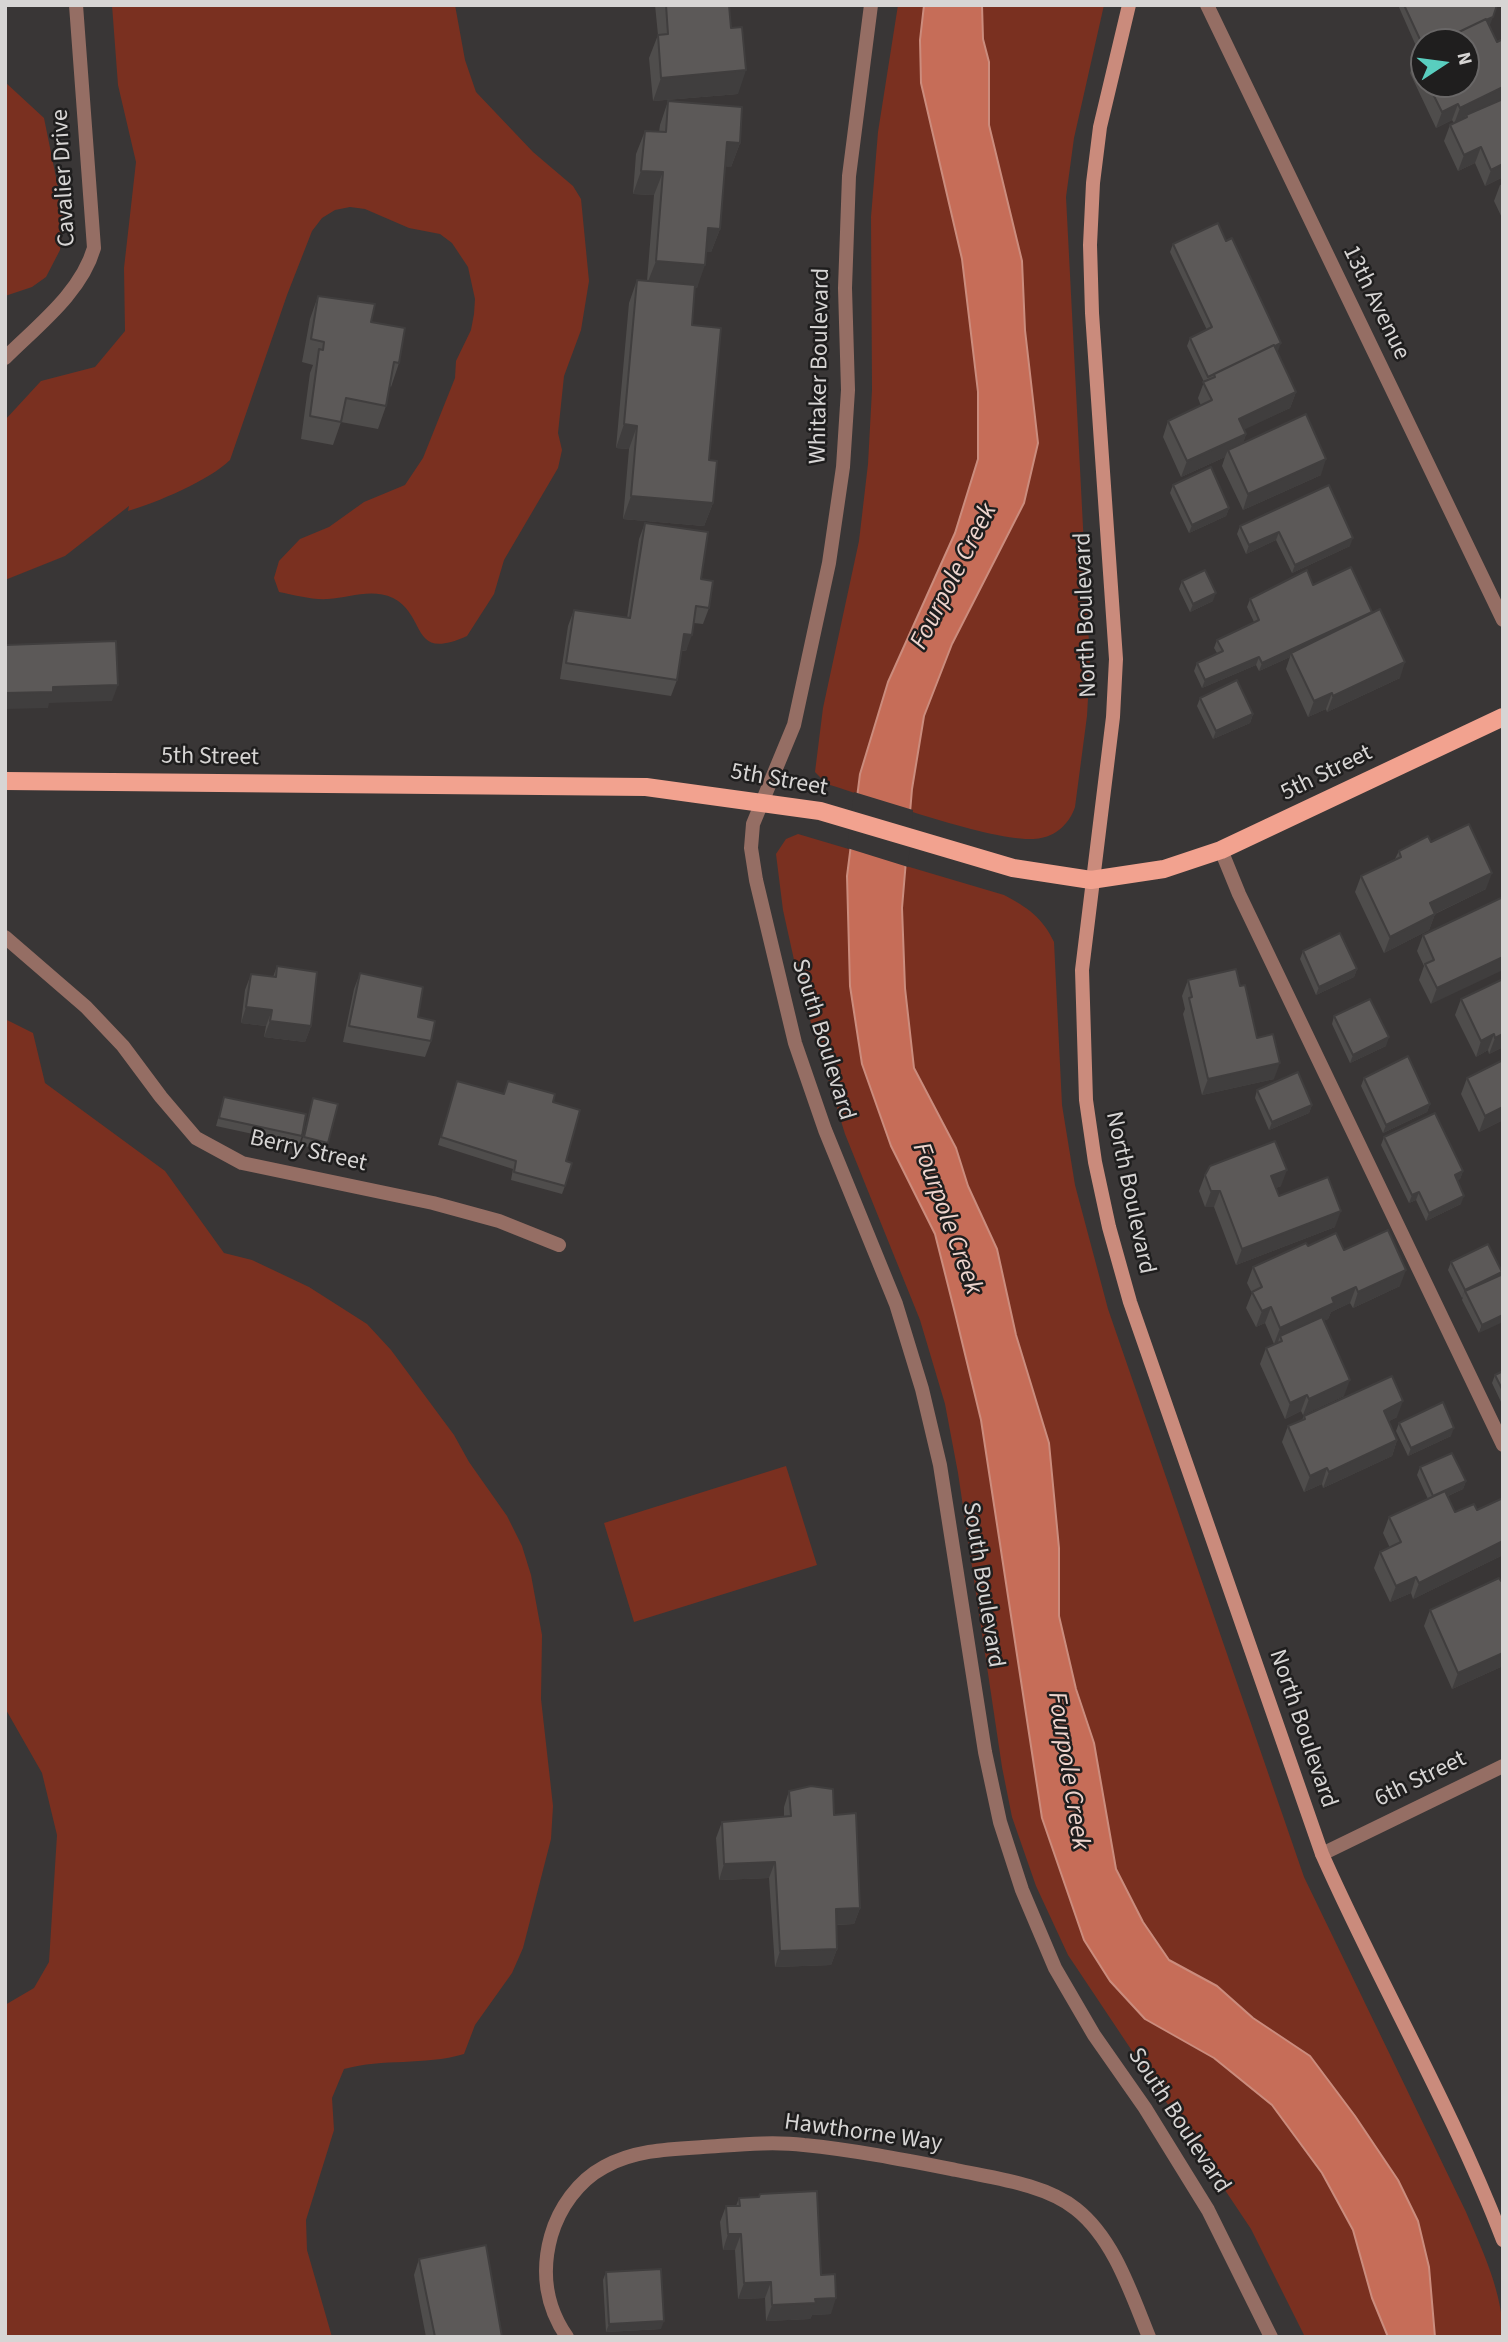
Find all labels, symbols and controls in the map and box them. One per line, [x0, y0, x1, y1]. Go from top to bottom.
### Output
north arrow [1410, 28, 1480, 98]
text: N [1449, 49, 1479, 68]
street label: Cavalier Drive [47, 108, 83, 248]
street label: 13th Avenue [1335, 241, 1415, 365]
street label: Whitaker Boulevard [805, 267, 837, 465]
water label: Fourpole Creek [905, 499, 1005, 655]
street label: North Boulevard [1070, 532, 1104, 698]
street label: 5th Street [1277, 740, 1377, 808]
street label: 5th Street [161, 743, 259, 773]
street label: 5th Street [728, 758, 830, 804]
street label: South Boulevard [784, 956, 860, 1124]
street label: North Boulevard [1098, 1109, 1160, 1277]
street label: Berry Street [247, 1125, 369, 1179]
water label: Fourpole Creek [904, 1139, 988, 1299]
street label: South Boulevard [955, 1500, 1009, 1670]
street label: North Boulevard [1261, 1646, 1343, 1812]
water label: Fourpole Creek [1039, 1690, 1095, 1852]
street label: 6th Street [1371, 1746, 1471, 1814]
street label: South Boulevard [1120, 2043, 1236, 2199]
street label: Hawthorne Way [782, 2109, 944, 2159]

